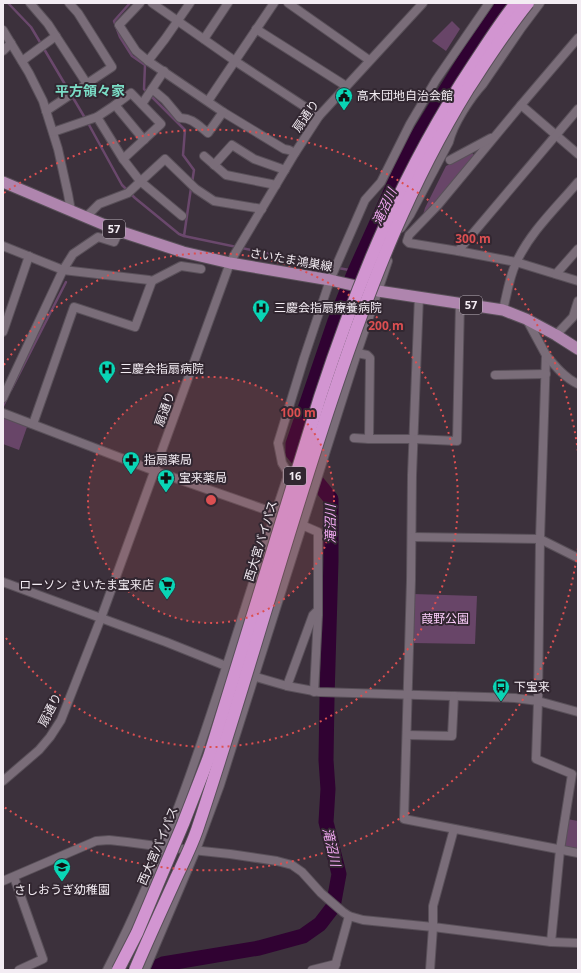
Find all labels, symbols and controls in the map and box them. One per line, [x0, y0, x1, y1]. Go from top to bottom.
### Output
district label: 平方領々家 [55, 81, 125, 100]
public building icon: 高木団地自治会館 [334, 86, 354, 111]
place label: 高木団地自治会館 [357, 87, 453, 104]
street label: 扇通り [288, 96, 323, 135]
water label: 滝沼川 [368, 184, 401, 228]
road number: 57 [103, 220, 125, 238]
text: 300 m [455, 230, 491, 247]
street label: さいたま鴻巣線 [248, 244, 334, 275]
road number: 57 [460, 296, 482, 314]
hospital icon: 三慶会指扇療養病院 [251, 298, 271, 323]
place label: 三慶会指扇療養病院 [274, 299, 382, 316]
text: 200 m [368, 317, 404, 334]
hospital icon: 三慶会指扇病院 [97, 359, 117, 384]
place label: 三慶会指扇病院 [120, 360, 204, 377]
street label: 扇通り [150, 389, 179, 429]
text: 100 m [280, 404, 316, 421]
pharmacy icon: 指扇薬局 [121, 450, 141, 475]
place label: 指扇薬局 [144, 451, 192, 468]
road number: 16 [284, 467, 306, 485]
pharmacy icon: 宝来薬局 [156, 468, 176, 493]
place label: 宝来薬局 [179, 469, 227, 486]
centre of rings [204, 493, 218, 507]
street label: 西大宮バイパス [240, 498, 281, 583]
water label: 滝沼川 [321, 503, 339, 544]
supermarket icon: ローソン さいたま宝来店 [157, 575, 177, 600]
place label: ローソン さいたま宝来店 [19, 576, 154, 593]
park label: 葭野公園 [421, 610, 469, 627]
bus stop icon: 下宝来 [491, 677, 511, 702]
place label: 下宝来 [514, 678, 550, 695]
street label: 扇通り [34, 690, 65, 730]
street label: 西大宮バイパス [133, 804, 182, 888]
water label: 滝沼川 [319, 826, 346, 870]
school or university icon: さしおうぎ幼稚園 [52, 857, 72, 882]
place label: さしおうぎ幼稚園 [14, 881, 110, 898]

